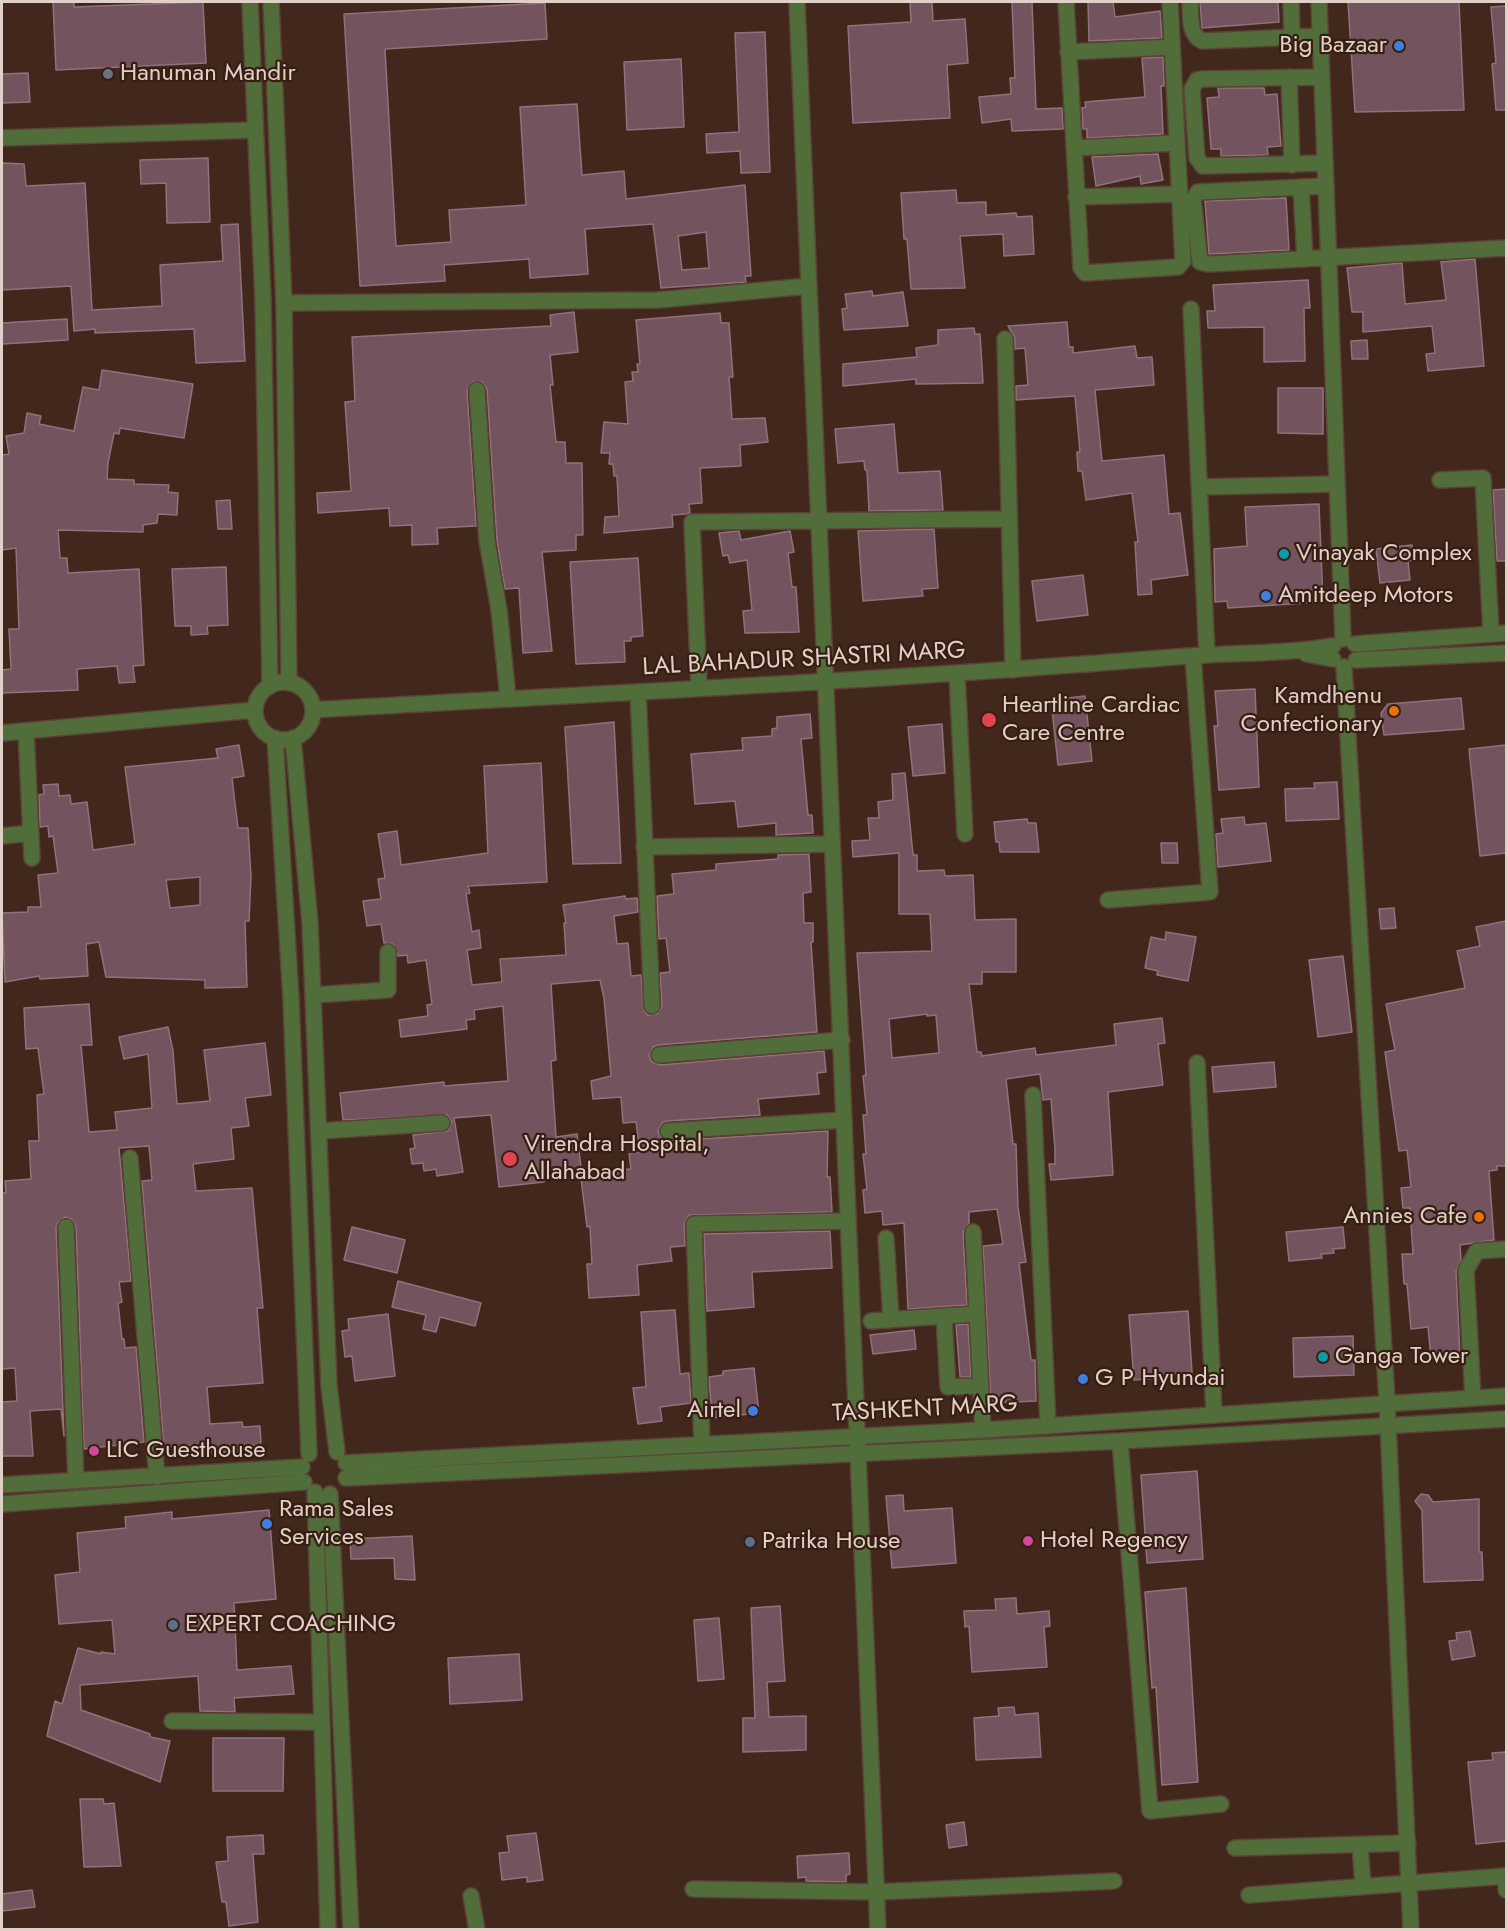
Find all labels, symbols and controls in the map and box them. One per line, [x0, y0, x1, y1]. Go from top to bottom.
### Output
place label: Big Bazaar [1279, 32, 1387, 60]
marker: Big Bazaar [1392, 39, 1406, 53]
place label: Hanuman Mandir [120, 60, 296, 88]
marker: Hanuman Mandir [101, 67, 115, 81]
place label: Vinayak Complex [1296, 540, 1472, 568]
marker: Vinayak Complex [1277, 547, 1291, 561]
place label: Amitdeep Motors [1278, 582, 1453, 610]
marker: Amitdeep Motors [1259, 589, 1273, 603]
street label: LAL BAHADUR SHASTRI MARG [642, 637, 966, 683]
place label: Kamdhenu Confectionary [1240, 683, 1382, 739]
place label: Heartline Cardiac Care Centre [1002, 692, 1180, 748]
marker: Kamdhenu Confectionary [1387, 704, 1401, 718]
marker: Heartline Cardiac Care Centre [980, 711, 998, 729]
place label: Virendra Hospital, Allahabad [524, 1131, 710, 1187]
marker: Virendra Hospital, Allahabad [501, 1150, 519, 1168]
place label: Annies Cafe [1343, 1203, 1467, 1231]
marker: Annies Cafe [1472, 1210, 1486, 1224]
place label: Ganga Tower [1335, 1343, 1468, 1371]
marker: Ganga Tower [1316, 1350, 1330, 1364]
place label: G P Hyundai [1095, 1365, 1226, 1393]
marker: G P Hyundai [1076, 1372, 1090, 1386]
street label: TASHKENT MARG [831, 1391, 1019, 1429]
place label: Airtel [687, 1397, 741, 1425]
marker: Airtel [746, 1404, 760, 1418]
place label: LIC Guesthouse [106, 1437, 266, 1465]
marker: LIC Guesthouse [87, 1444, 101, 1458]
place label: Rama Sales Services [279, 1496, 394, 1552]
marker: Rama Sales Services [260, 1517, 274, 1531]
place label: Hotel Regency [1040, 1527, 1188, 1555]
place label: Patrika House [762, 1528, 900, 1556]
marker: Hotel Regency [1021, 1534, 1035, 1548]
marker: Patrika House [743, 1535, 757, 1549]
place label: EXPERT COACHING [185, 1611, 396, 1639]
marker: EXPERT COACHING [166, 1618, 180, 1632]

